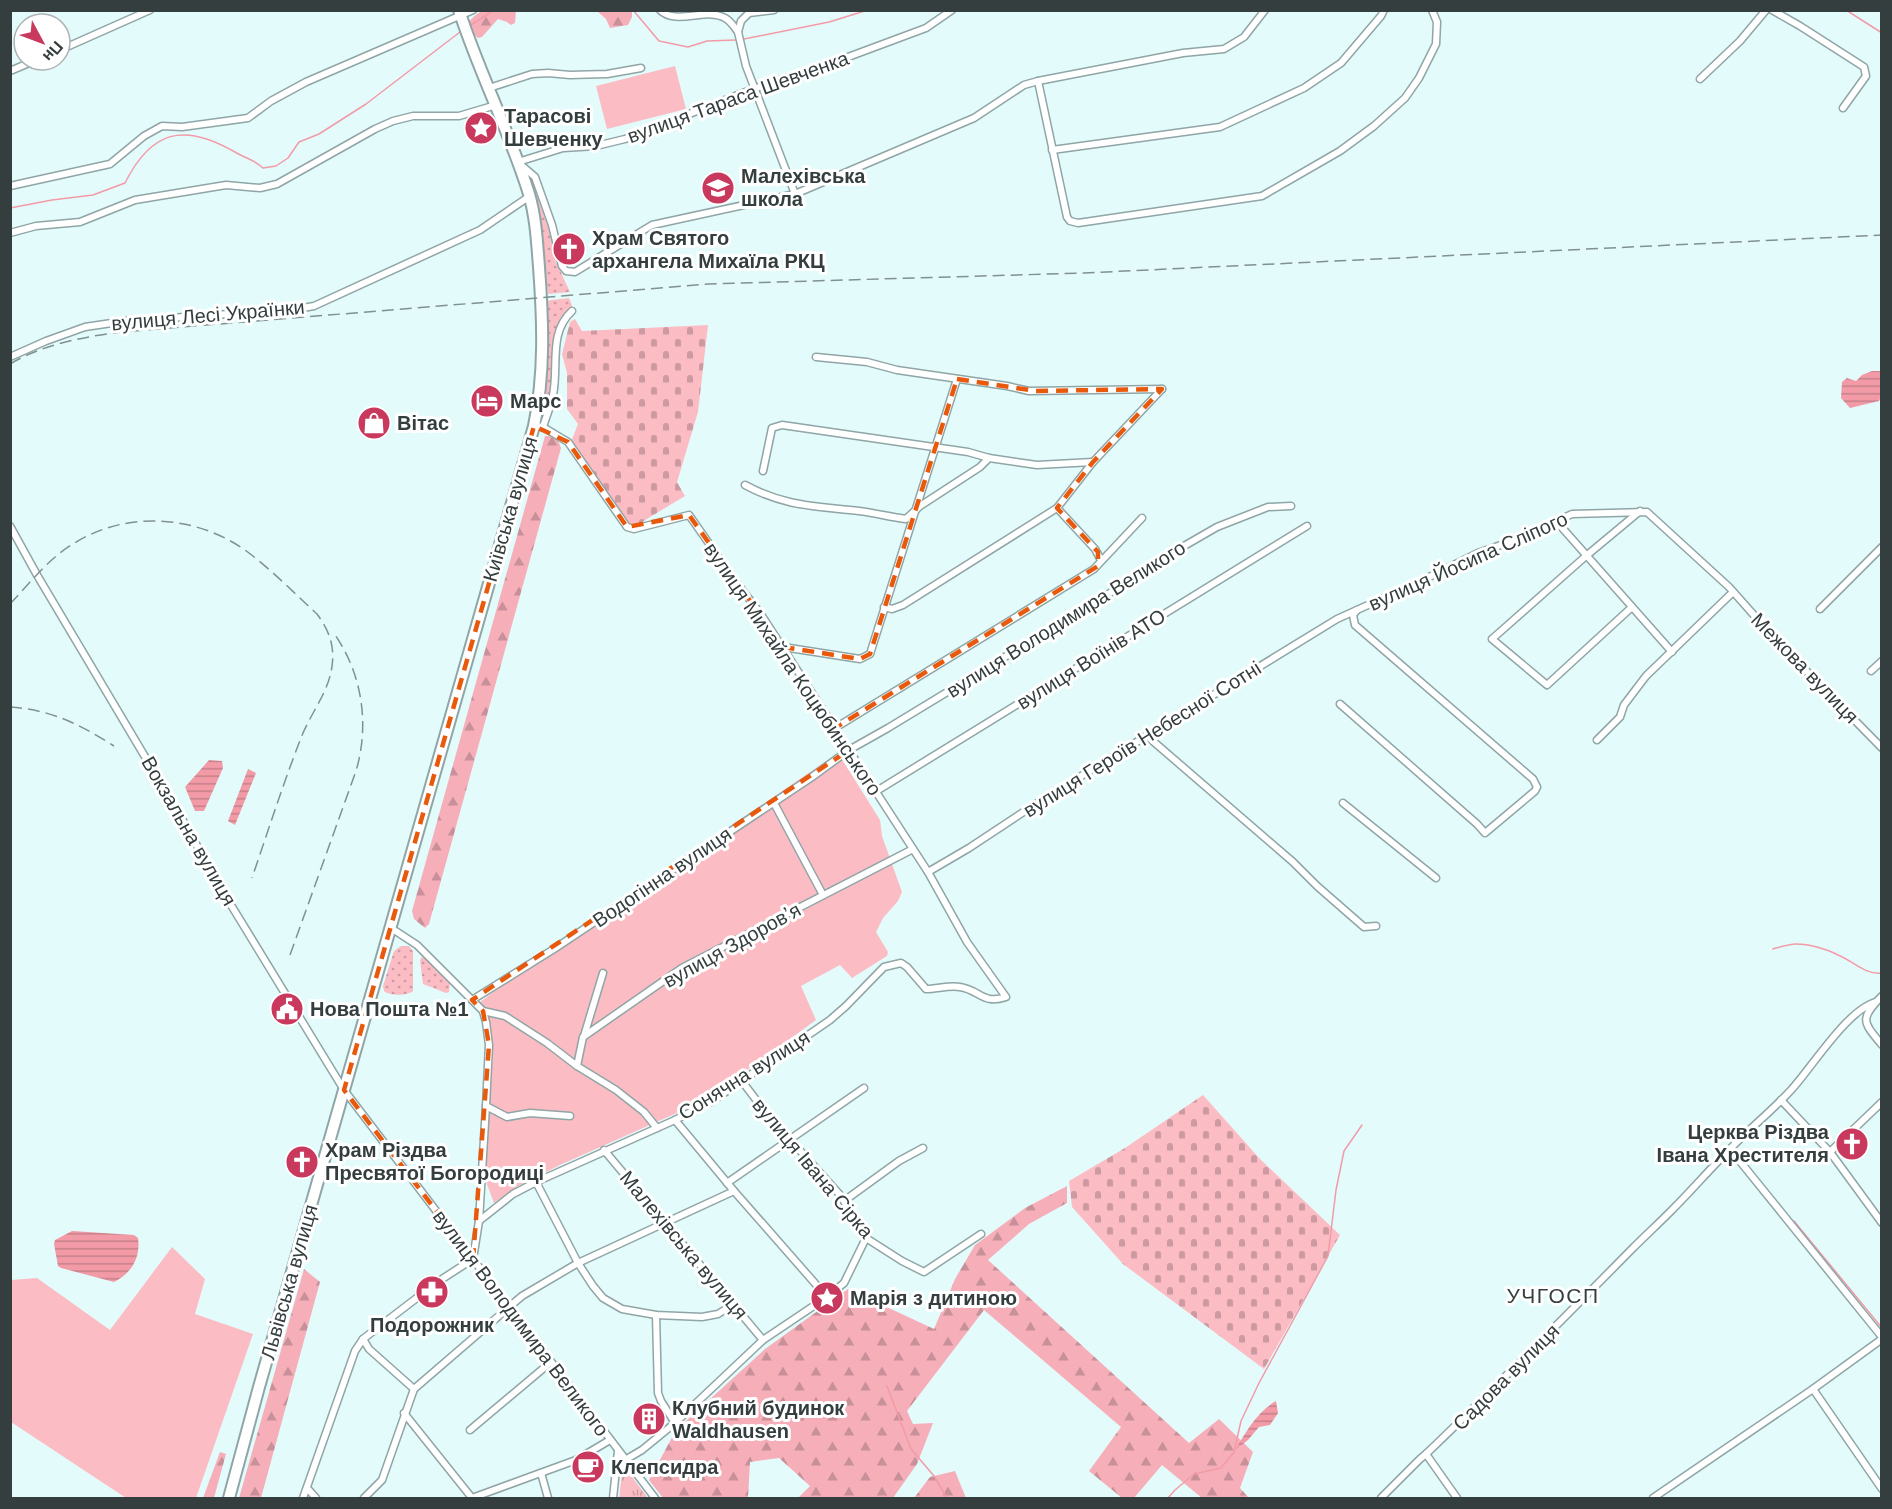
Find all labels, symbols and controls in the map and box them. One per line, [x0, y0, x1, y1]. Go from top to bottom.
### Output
north arrow [12, 12, 72, 72]
text: Пн [40, 38, 66, 65]
street label: вулиця Тараса Шевченка [624, 46, 852, 147]
place label: Тарасові Шевченку [504, 105, 604, 150]
place icon: Тарасові Шевченку [463, 110, 499, 146]
place label: Малехівська школа [741, 165, 866, 210]
school or university icon: Малехівська школа [700, 170, 736, 206]
place label: Храм Святого архангела Михаїла РКЦ [592, 227, 825, 272]
church icon: Храм Святого архангела Михаїла РКЦ [551, 231, 587, 267]
street label: вулиця Лесі Українки [110, 296, 306, 334]
hotel icon: Марс [469, 383, 505, 419]
place label: Марс [510, 390, 561, 412]
shop icon: Вітас [356, 405, 392, 441]
place label: Вітас [397, 412, 449, 434]
street label: Київська вулиця [479, 434, 541, 584]
street label: вулиця Йосипа Сліпого [1365, 506, 1571, 615]
street label: вулиця Володимира Великого [943, 536, 1189, 702]
street label: вулиця Михайла Коцюбинського [700, 538, 886, 800]
street label: вулиця Воїнів АТО [1013, 604, 1169, 714]
street label: Межова вулиця [1747, 608, 1863, 728]
street label: вулиця Героїв Небесної Сотні [1019, 657, 1265, 821]
street label: Вокзальна вулиця [137, 753, 241, 909]
street label: Водогінна вулиця [589, 823, 735, 931]
street label: вулиця Здоровʼя [660, 898, 804, 992]
public building icon: Нова Пошта №1 [269, 991, 305, 1027]
place label: Нова Пошта №1 [310, 998, 469, 1020]
street label: Сонячна вулиця [674, 1026, 814, 1124]
street label: вулиця Івана Сірка [748, 1094, 878, 1243]
place label: Церква Різдва Івана Хрестителя [1657, 1121, 1830, 1166]
church icon: Церква Різдва Івана Хрестителя [1834, 1126, 1870, 1162]
place label: Храм Різдва Пресвятої Богородиці [325, 1139, 544, 1184]
church icon: Храм Різдва Пресвятої Богородиці [284, 1144, 320, 1180]
street label: Малехівська вулиця [616, 1167, 752, 1323]
street label: Львівська вулиця [256, 1202, 322, 1362]
street label: вулиця Володимира Великого [429, 1206, 613, 1440]
pharmacy icon: Подорожник [414, 1274, 450, 1310]
place icon: Марія з дитиною [809, 1280, 845, 1316]
district label: УЧГОСП [1506, 1284, 1600, 1307]
place label: Марія з дитиною [850, 1287, 1017, 1309]
place label: Подорожник [370, 1314, 495, 1336]
street label: Садова вулиця [1449, 1320, 1563, 1434]
place label: Клубний будинок Waldhausen [672, 1397, 845, 1442]
building icon: Клубний будинок Waldhausen [631, 1401, 667, 1437]
cafe icon: Клепсидра [570, 1449, 606, 1485]
place label: Клепсидра [611, 1456, 719, 1478]

